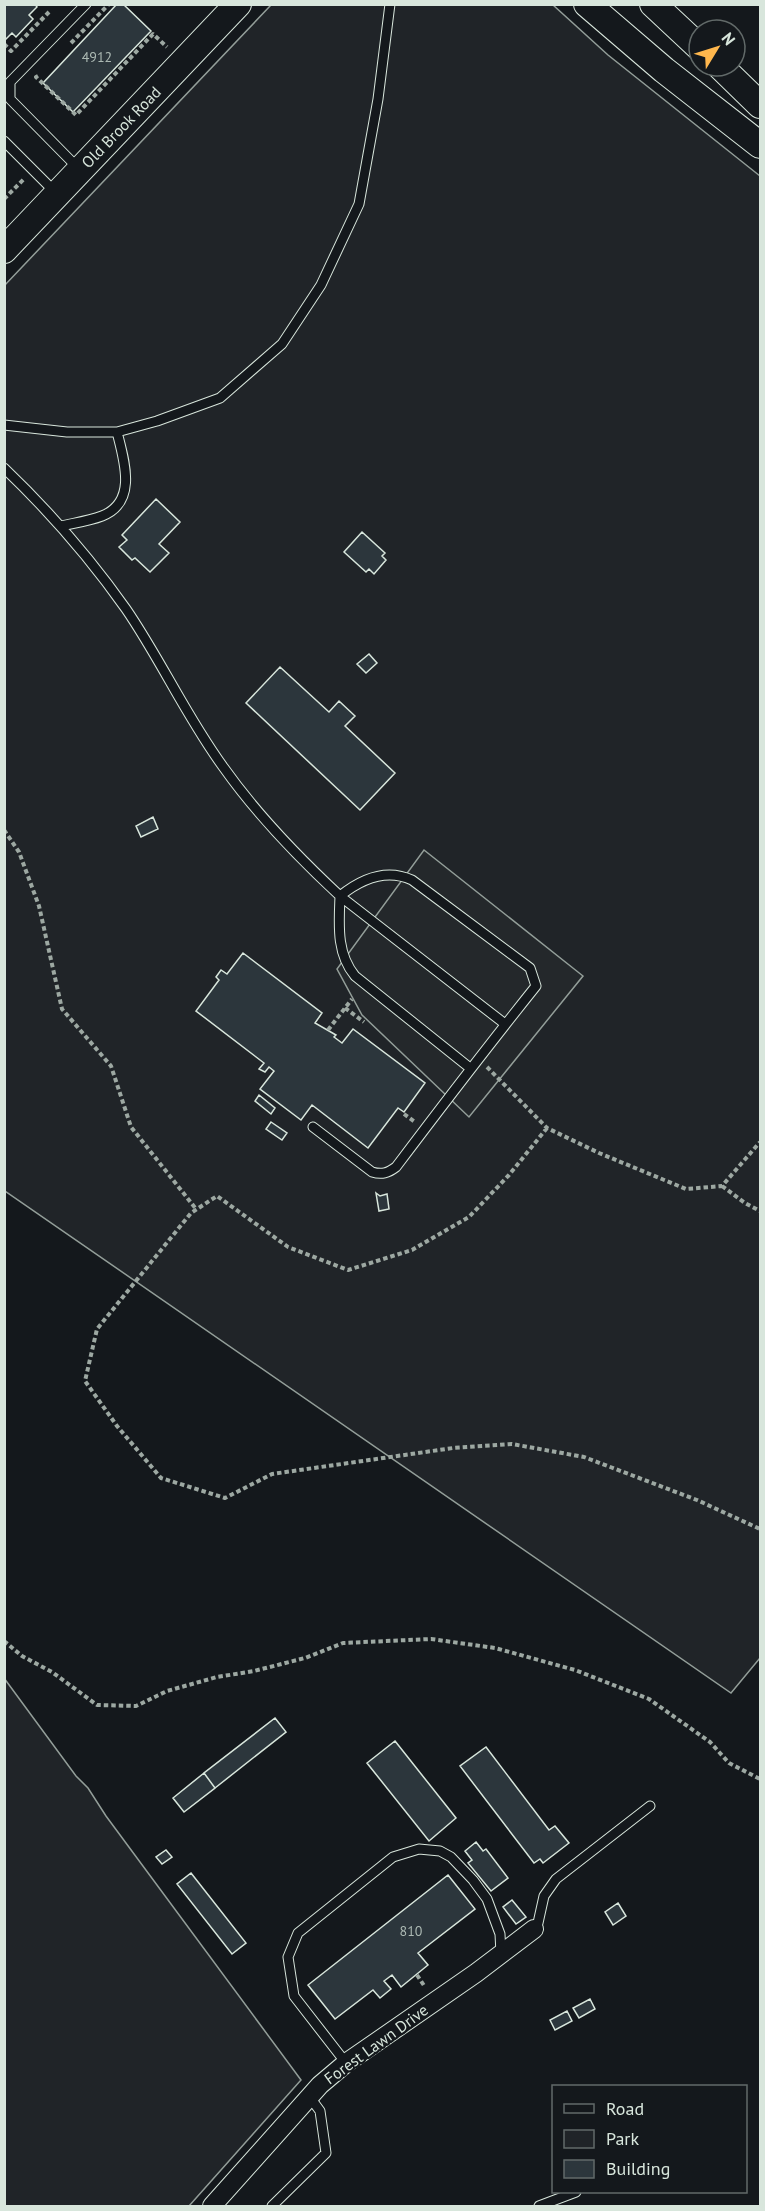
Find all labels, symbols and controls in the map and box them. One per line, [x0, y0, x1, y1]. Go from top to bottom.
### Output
north arrow [687, 18, 747, 78]
text: N [718, 28, 740, 49]
house number: 4912 [82, 48, 112, 66]
street label: Old Brook Road [77, 82, 165, 172]
house number: 810 [400, 1922, 423, 1940]
street label: Forest Lawn Drive [320, 2000, 432, 2088]
legend [552, 2085, 747, 2193]
text: Road [606, 2097, 644, 2120]
text: Park [606, 2127, 639, 2150]
text: Building [606, 2157, 670, 2180]

